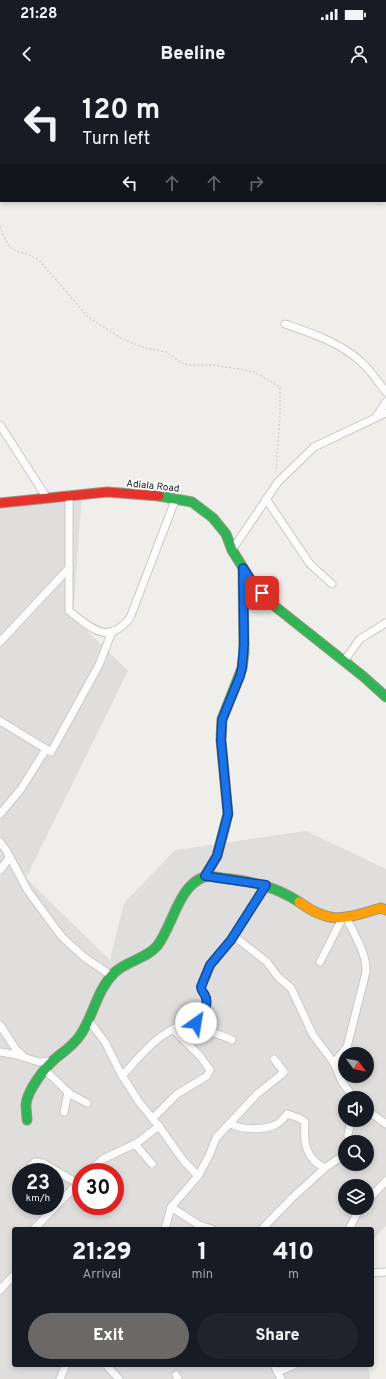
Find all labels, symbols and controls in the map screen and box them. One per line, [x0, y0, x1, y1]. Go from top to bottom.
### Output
text: 21:28 [20, 5, 57, 24]
icon: back [16, 43, 38, 65]
text: Beeline [160, 43, 226, 66]
icon: person [348, 43, 370, 65]
text: 120 m [82, 93, 160, 129]
icon: left [16, 96, 68, 148]
text: Turn left [82, 128, 150, 151]
icon: left [119, 172, 141, 194]
icon: ahead [161, 172, 183, 194]
icon: ahead [203, 172, 225, 194]
icon: right [245, 172, 267, 194]
street label: Adiala Road [126, 477, 180, 496]
pin [245, 576, 279, 610]
icon: arrive [251, 582, 273, 604]
position arrow [175, 1002, 217, 1044]
north arrow [338, 1047, 374, 1083]
map controls [338, 1047, 374, 1215]
button: sound [338, 1091, 374, 1127]
button: search [338, 1135, 374, 1171]
speed limit sign: 30 [72, 1163, 124, 1215]
text: 23 [26, 1171, 50, 1197]
button: layers [338, 1179, 374, 1215]
text: km/h [26, 1192, 50, 1205]
text: 21:29 [72, 1238, 132, 1268]
text: 1 [197, 1238, 207, 1268]
text: 410 [273, 1238, 314, 1268]
text: Arrival [82, 1267, 121, 1283]
text: min [192, 1267, 213, 1283]
text: m [288, 1267, 299, 1283]
button: Exit [28, 1313, 189, 1359]
button: Share [197, 1313, 358, 1359]

